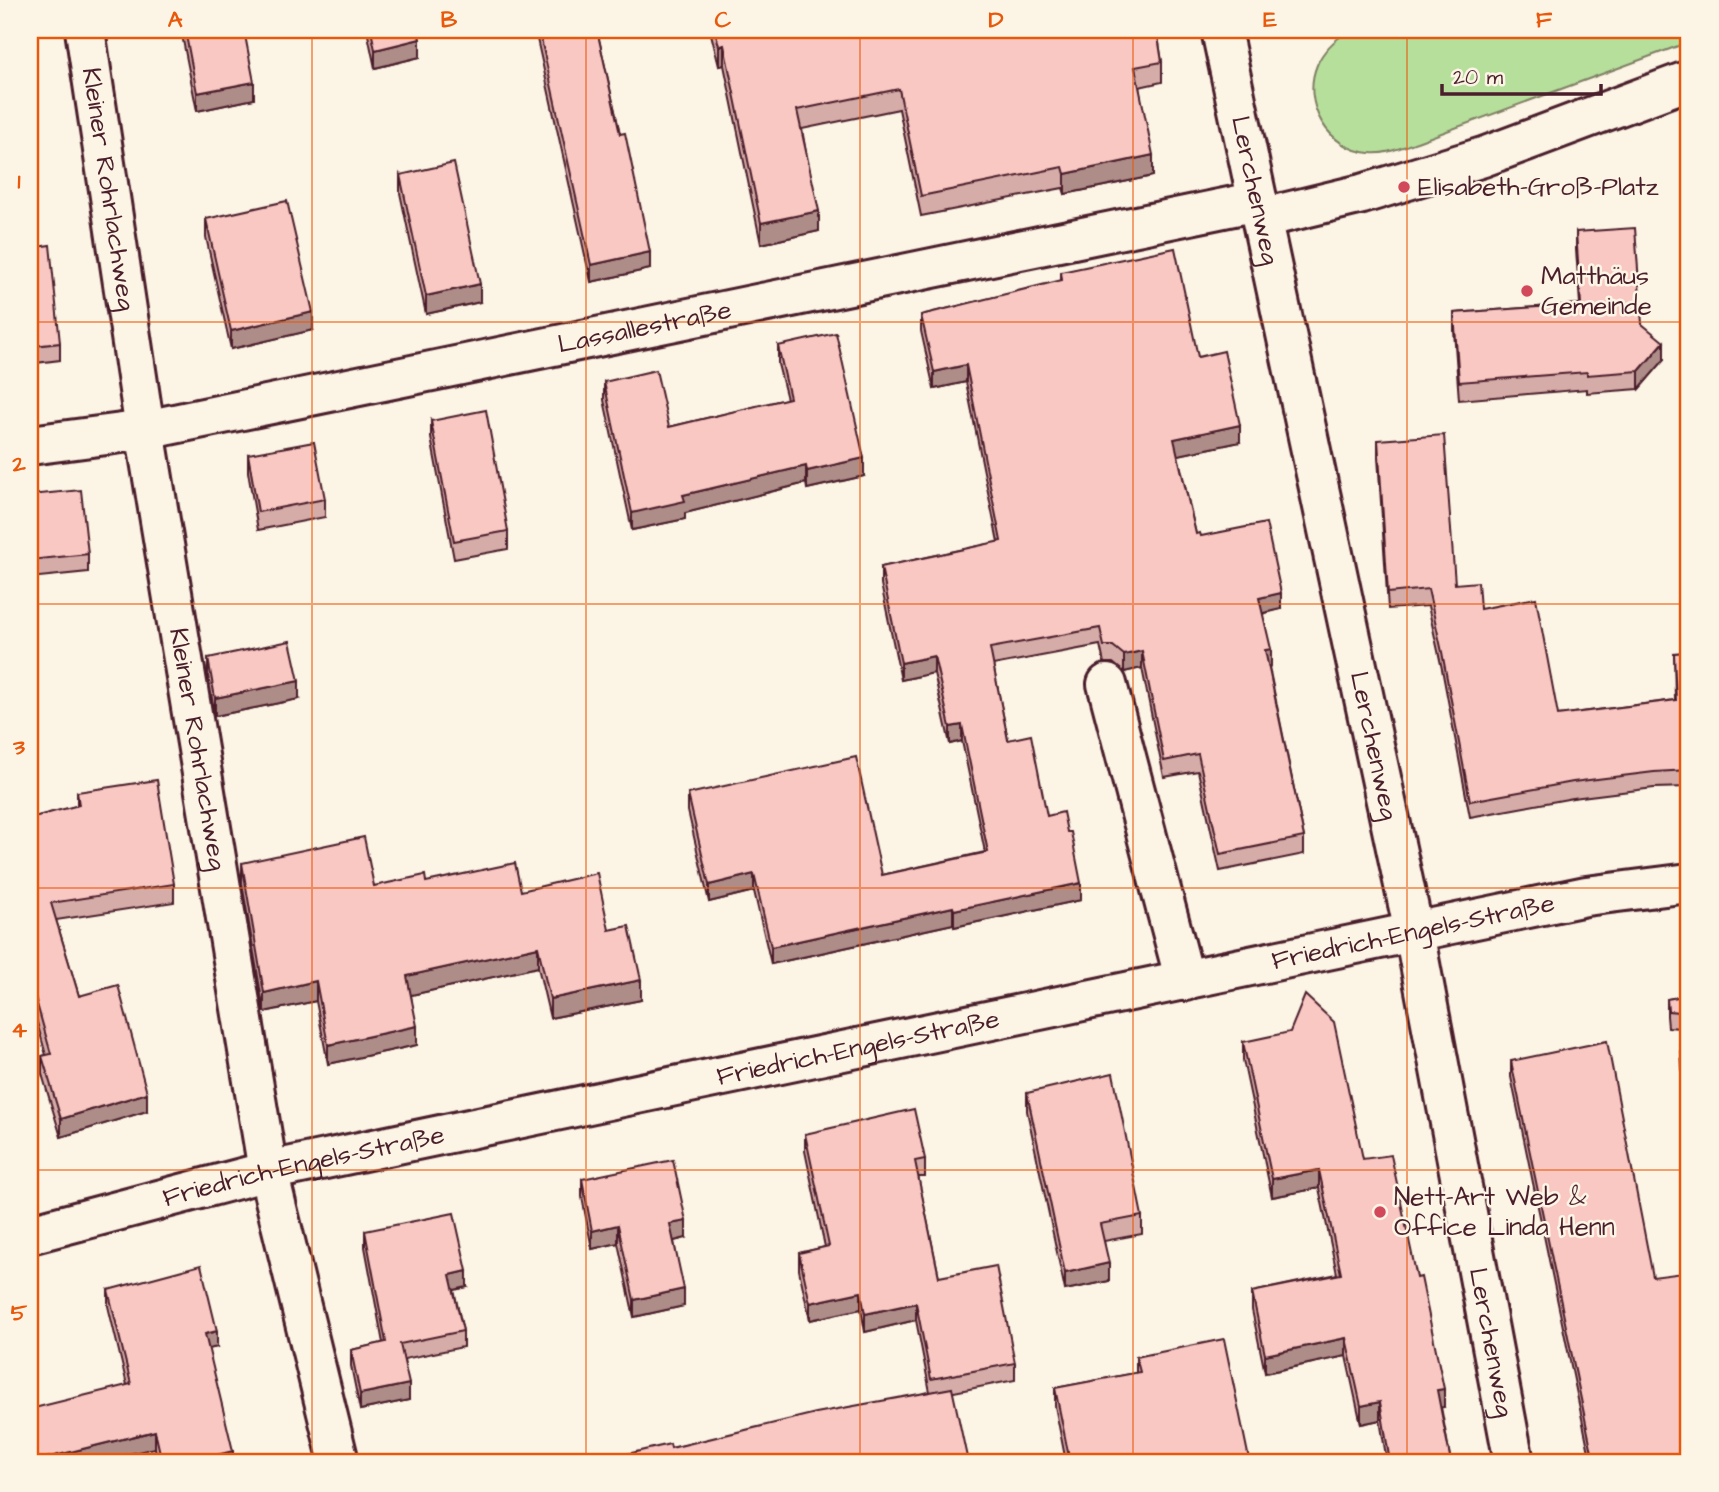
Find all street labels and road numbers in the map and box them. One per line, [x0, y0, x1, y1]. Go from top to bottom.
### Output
street label: Kleiner Rohrlachweg [73, 65, 145, 313]
street label: Lerchenweg [1222, 113, 1289, 269]
street label: Lassallestraße [554, 292, 735, 363]
street label: Kleiner Rohrlachweg [160, 625, 236, 873]
street label: Lerchenweg [1341, 668, 1408, 824]
street label: Friedrich-Engels-Straße [1269, 885, 1558, 979]
street label: Friedrich-Engels-Straße [713, 1001, 1003, 1095]
street label: Friedrich-Engels-Straße [159, 1117, 448, 1216]
street label: Lerchenweg [1460, 1265, 1523, 1420]

